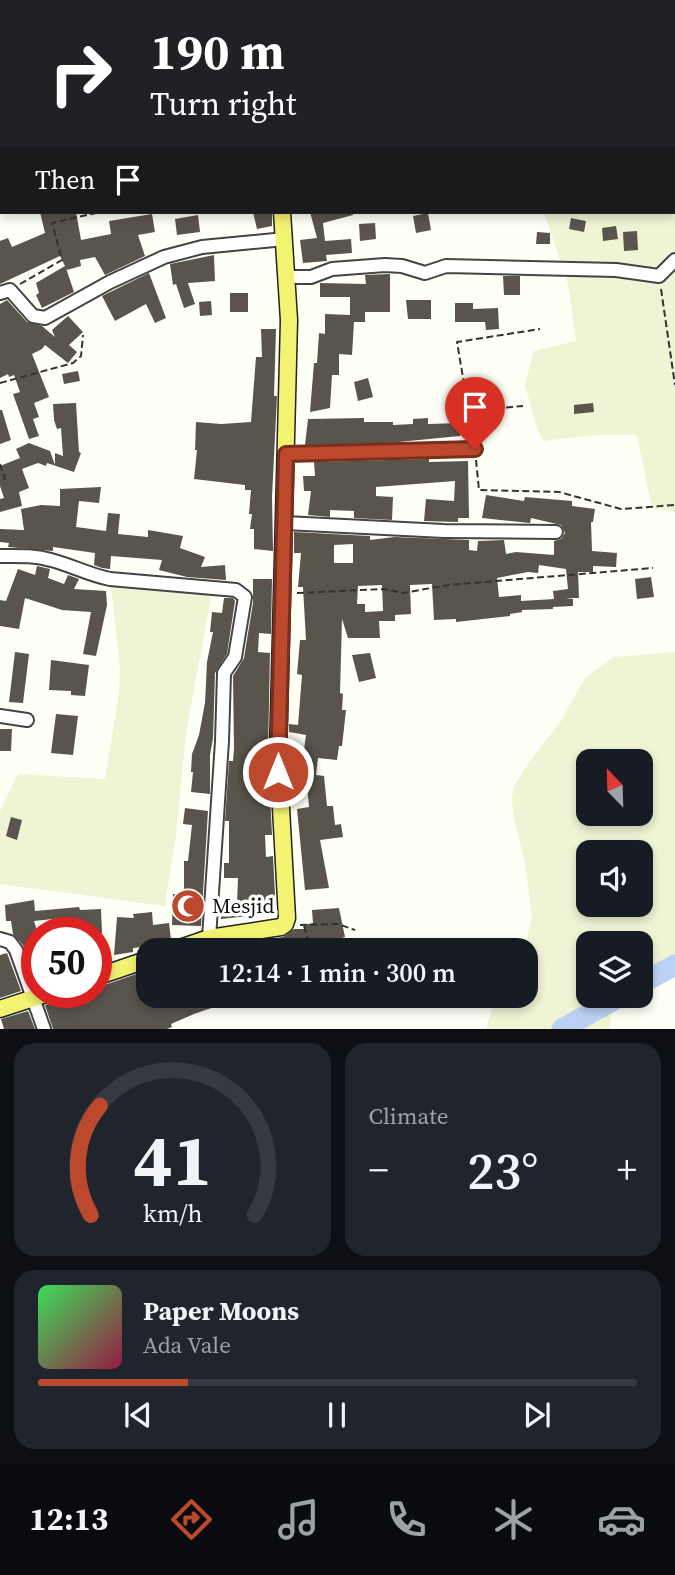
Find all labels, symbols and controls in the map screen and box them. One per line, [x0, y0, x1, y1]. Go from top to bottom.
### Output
text: 190 m [150, 18, 285, 85]
icon: right [35, 28, 126, 119]
text: Turn right [150, 82, 296, 126]
icon: arrive [109, 161, 147, 199]
text: Then [35, 162, 95, 198]
pin [445, 377, 505, 449]
icon: arrive [456, 388, 494, 426]
position arrow [241, 735, 315, 809]
north arrow [576, 749, 653, 826]
map controls [576, 749, 653, 1008]
button: sound [576, 840, 653, 917]
mosque icon: Mesjid [169, 887, 207, 925]
place label: Mesjid [212, 891, 274, 920]
speed limit sign: 50 [21, 917, 112, 1008]
button: layers [576, 931, 653, 1008]
text: 12:14 · 1 min · 300 m [218, 955, 456, 991]
text: Climate [369, 1100, 448, 1132]
text: 41 [133, 1111, 212, 1210]
text: 23° [467, 1135, 538, 1206]
text: − [369, 1144, 389, 1196]
text: + [617, 1144, 637, 1196]
text: km/h [142, 1196, 202, 1230]
text: Paper Moons [143, 1293, 299, 1329]
text: Ada Vale [143, 1329, 231, 1361]
icon: previous [119, 1396, 157, 1434]
icon: pause [318, 1396, 356, 1434]
icon: next [518, 1396, 556, 1434]
icon: directions [167, 1495, 216, 1544]
icon: music [274, 1495, 323, 1544]
icon: phone [382, 1495, 431, 1544]
icon: climate [489, 1495, 538, 1544]
icon: car [597, 1495, 646, 1544]
text: 12:13 [29, 1497, 108, 1541]

